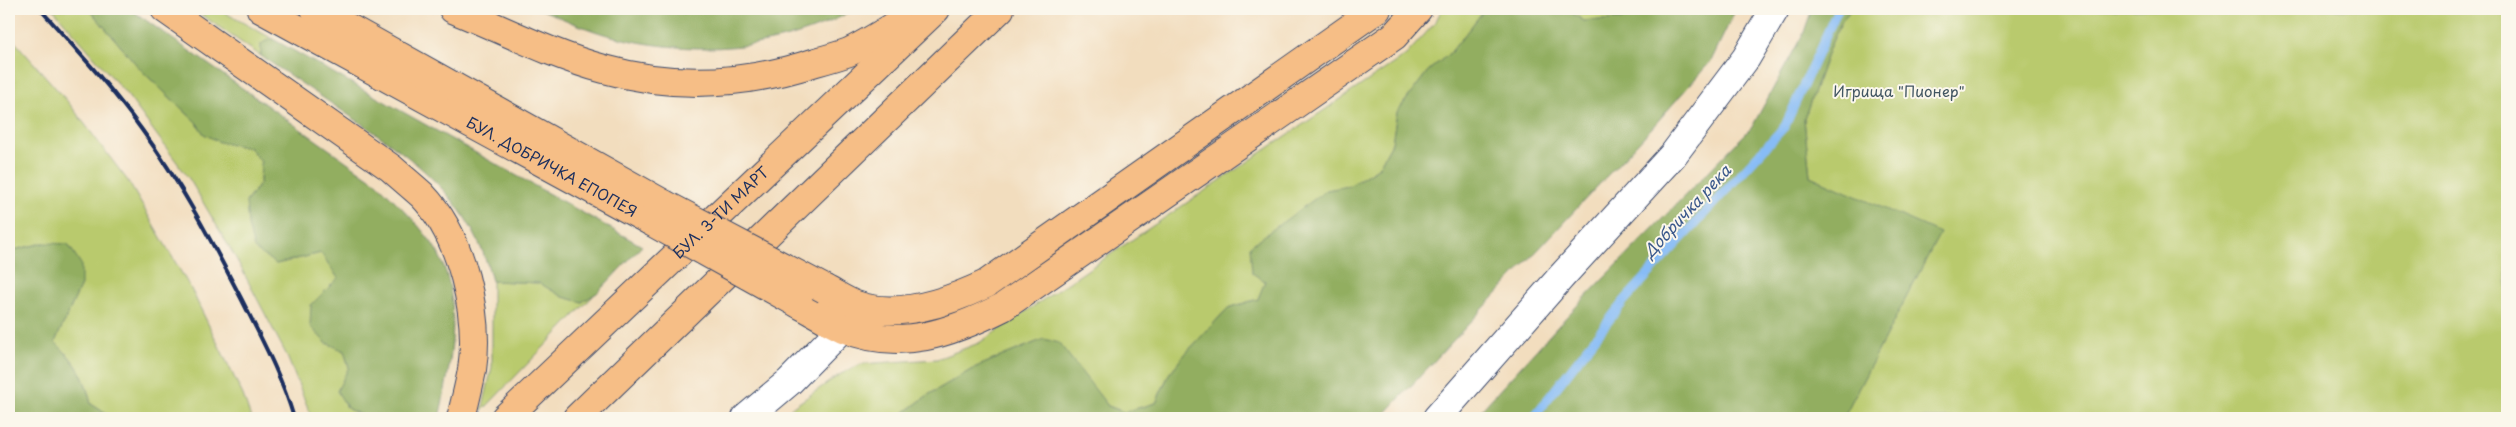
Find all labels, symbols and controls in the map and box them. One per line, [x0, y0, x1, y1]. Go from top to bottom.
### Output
park label: Игрища "Пионер" [1833, 79, 1965, 102]
street label: БУЛ. ДОБРИЧКА ЕПОПЕЯ [463, 110, 642, 222]
water label: Добричка река [1636, 158, 1736, 264]
street label: БУЛ. 3-ТИ МАРТ [667, 160, 774, 263]

